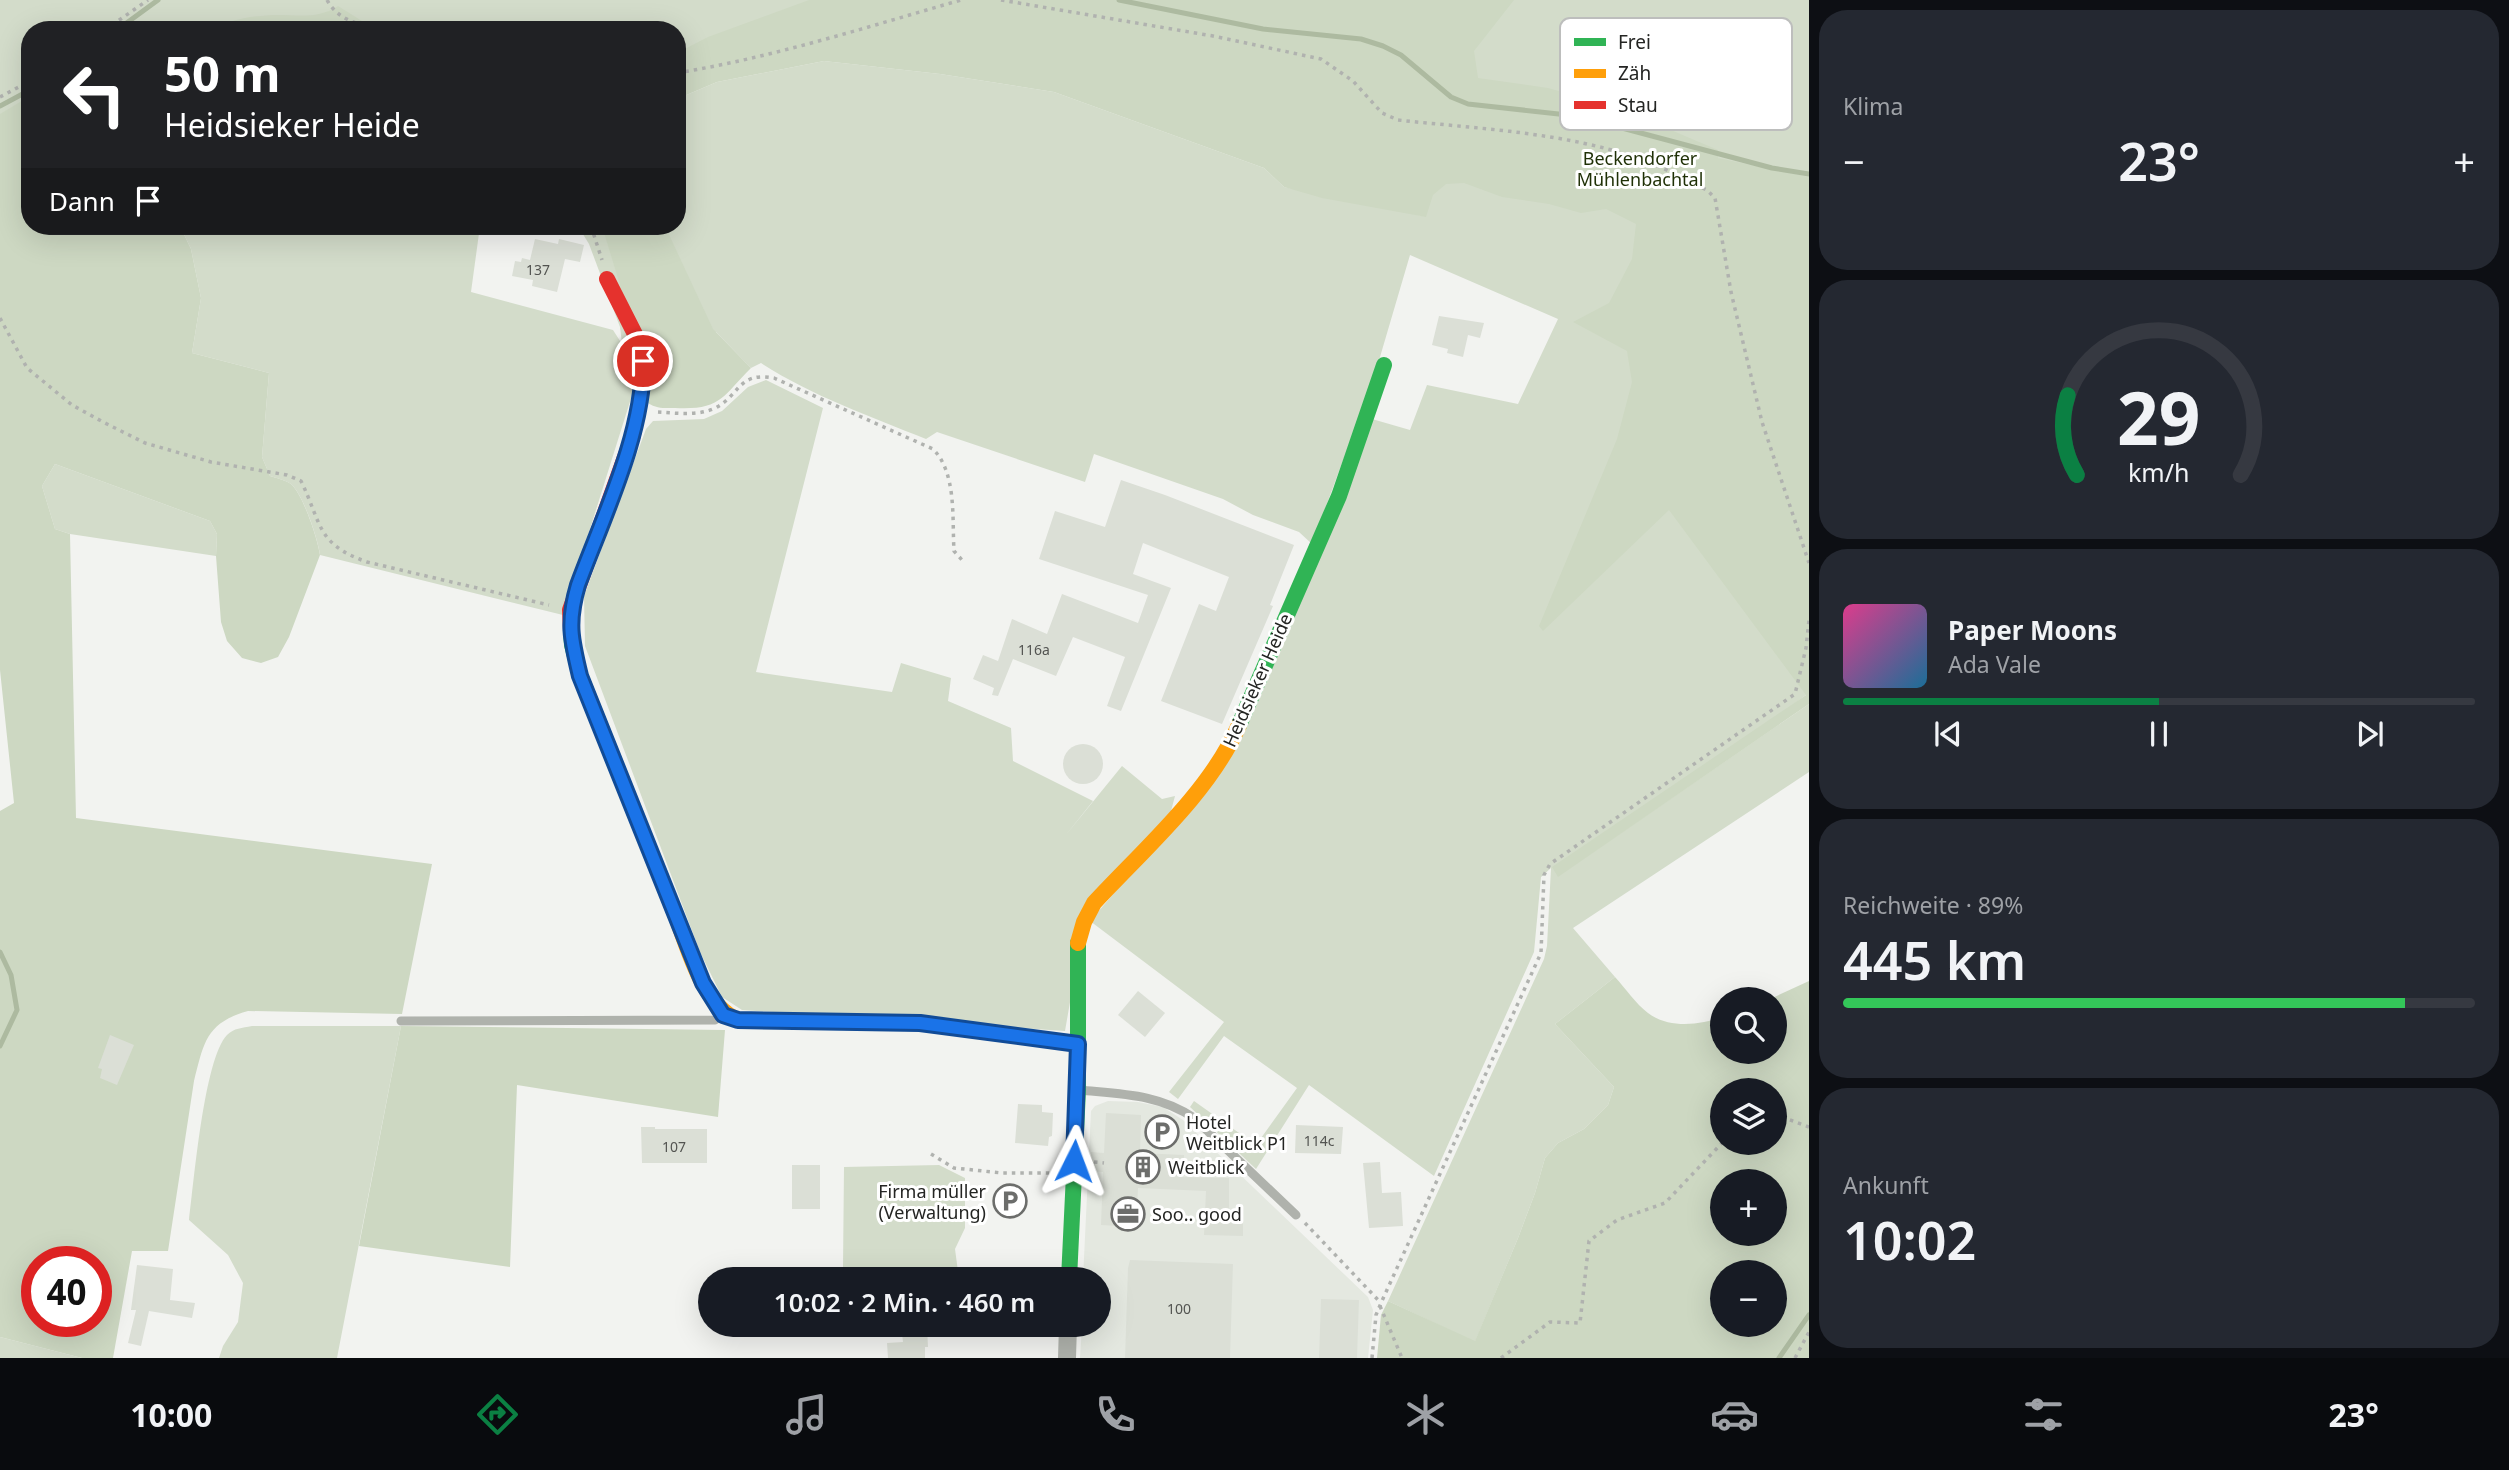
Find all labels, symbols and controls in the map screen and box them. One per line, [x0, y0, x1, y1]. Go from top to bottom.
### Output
legend [1560, 18, 1792, 130]
text: Frei [1618, 29, 1651, 55]
text: 50 m [164, 40, 281, 106]
icon: left [49, 49, 140, 140]
text: Zäh [1618, 60, 1651, 86]
text: Klima [1843, 90, 1904, 122]
text: Stau [1618, 92, 1658, 118]
text: Heidsieker Heide [164, 103, 420, 146]
text: 23° [2118, 125, 2200, 196]
text: − [1843, 135, 1865, 187]
text: + [2453, 135, 2475, 187]
park label: Beckendorfer Mühlenbachtal [1577, 146, 1703, 191]
icon: arrive [129, 182, 167, 220]
text: Dann [49, 183, 115, 219]
house number: 137 [526, 260, 550, 279]
pin [613, 331, 673, 391]
icon: arrive [624, 342, 662, 380]
text: 29 [2117, 368, 2201, 467]
text: km/h [2128, 455, 2190, 489]
street label: Heidsieker Heide [1217, 609, 1297, 751]
text: Paper Moons [1948, 612, 2117, 648]
house number: 116a [1018, 640, 1050, 659]
text: Ada Vale [1948, 648, 2041, 680]
icon: previous [1929, 715, 1967, 753]
icon: pause [2140, 715, 2178, 753]
icon: next [2351, 715, 2389, 753]
text: Reichweite · 89% [1843, 889, 2023, 921]
text: 445 km [1843, 924, 2026, 995]
map controls [1710, 987, 1787, 1337]
button: search [1710, 987, 1787, 1064]
button: layers [1710, 1078, 1787, 1155]
place label: Hotel Weitblick P1 [1186, 1110, 1288, 1155]
parking icon: Hotel Weitblick P1 [1143, 1113, 1181, 1151]
position arrow [1037, 1124, 1111, 1198]
house number: 114c [1304, 1131, 1335, 1150]
house number: 107 [662, 1137, 686, 1156]
building icon: Weitblick [1124, 1148, 1162, 1186]
place label: Weitblick [1168, 1155, 1245, 1179]
button: + [1710, 1169, 1787, 1246]
text: Ankunft [1843, 1169, 1929, 1201]
place label: Firma müller (Verwaltung) [878, 1179, 987, 1224]
parking icon: Firma müller (Verwaltung) [991, 1182, 1029, 1220]
office icon: Soo.. good [1109, 1195, 1147, 1233]
place label: Soo.. good [1152, 1202, 1242, 1226]
text: 10:02 [1843, 1204, 1976, 1275]
speed limit sign: 40 [21, 1246, 112, 1337]
button: − [1710, 1260, 1787, 1337]
text: 10:02 · 2 Min. · 460 m [774, 1284, 1035, 1320]
house number: 100 [1167, 1299, 1191, 1318]
icon: directions [473, 1390, 522, 1439]
icon: music [782, 1390, 831, 1439]
icon: phone [1091, 1390, 1140, 1439]
icon: climate [1401, 1390, 1450, 1439]
icon: car [1710, 1390, 1759, 1439]
icon: filters [2019, 1390, 2068, 1439]
text: 10:00 [130, 1393, 212, 1436]
text: 23° [2329, 1393, 2379, 1436]

